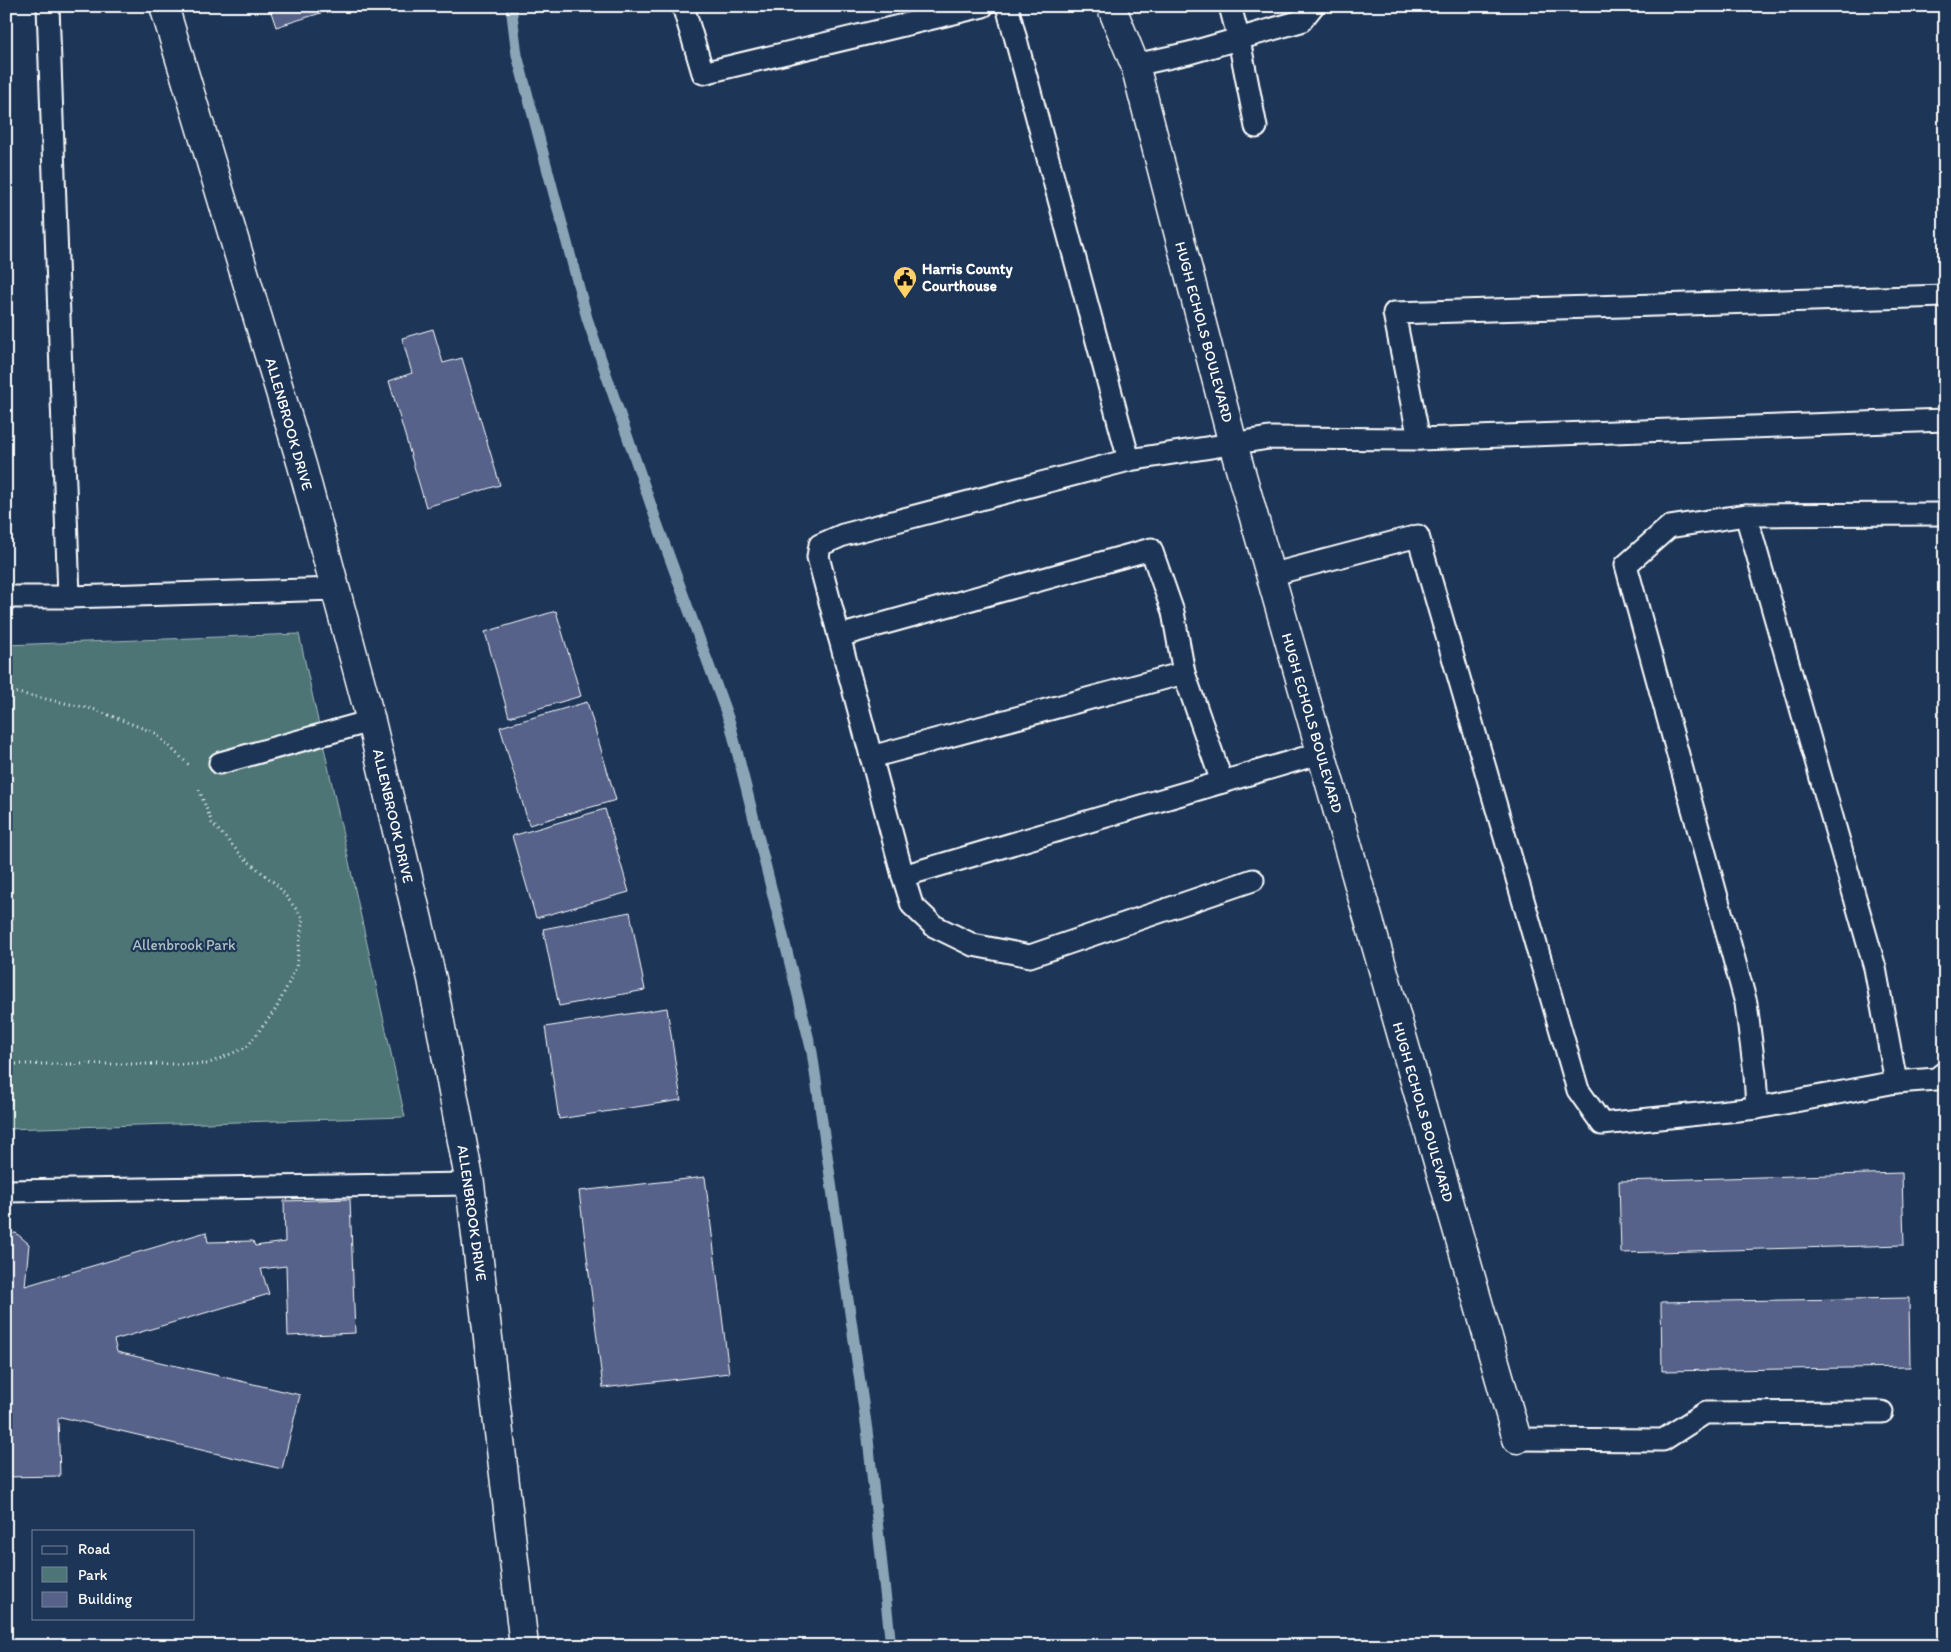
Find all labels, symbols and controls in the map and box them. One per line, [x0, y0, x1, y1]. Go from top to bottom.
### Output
street label: HUGH ECHOLS BOULEVARD [1171, 240, 1237, 424]
place label: Harris County Courthouse [922, 260, 1013, 295]
public building icon: Harris County Courthouse [892, 265, 918, 299]
street label: ALLENBROOK DRIVE [261, 356, 317, 492]
street label: HUGH ECHOLS BOULEVARD [1278, 631, 1346, 815]
street label: ALLENBROOK DRIVE [369, 747, 417, 885]
park label: Allenbrook Park [132, 936, 236, 954]
street label: HUGH ECHOLS BOULEVARD [1389, 1020, 1457, 1204]
street label: ALLENBROOK DRIVE [454, 1144, 490, 1282]
legend [32, 1530, 195, 1620]
text: Road [78, 1540, 111, 1558]
text: Park [78, 1566, 108, 1584]
text: Building [78, 1590, 132, 1608]

